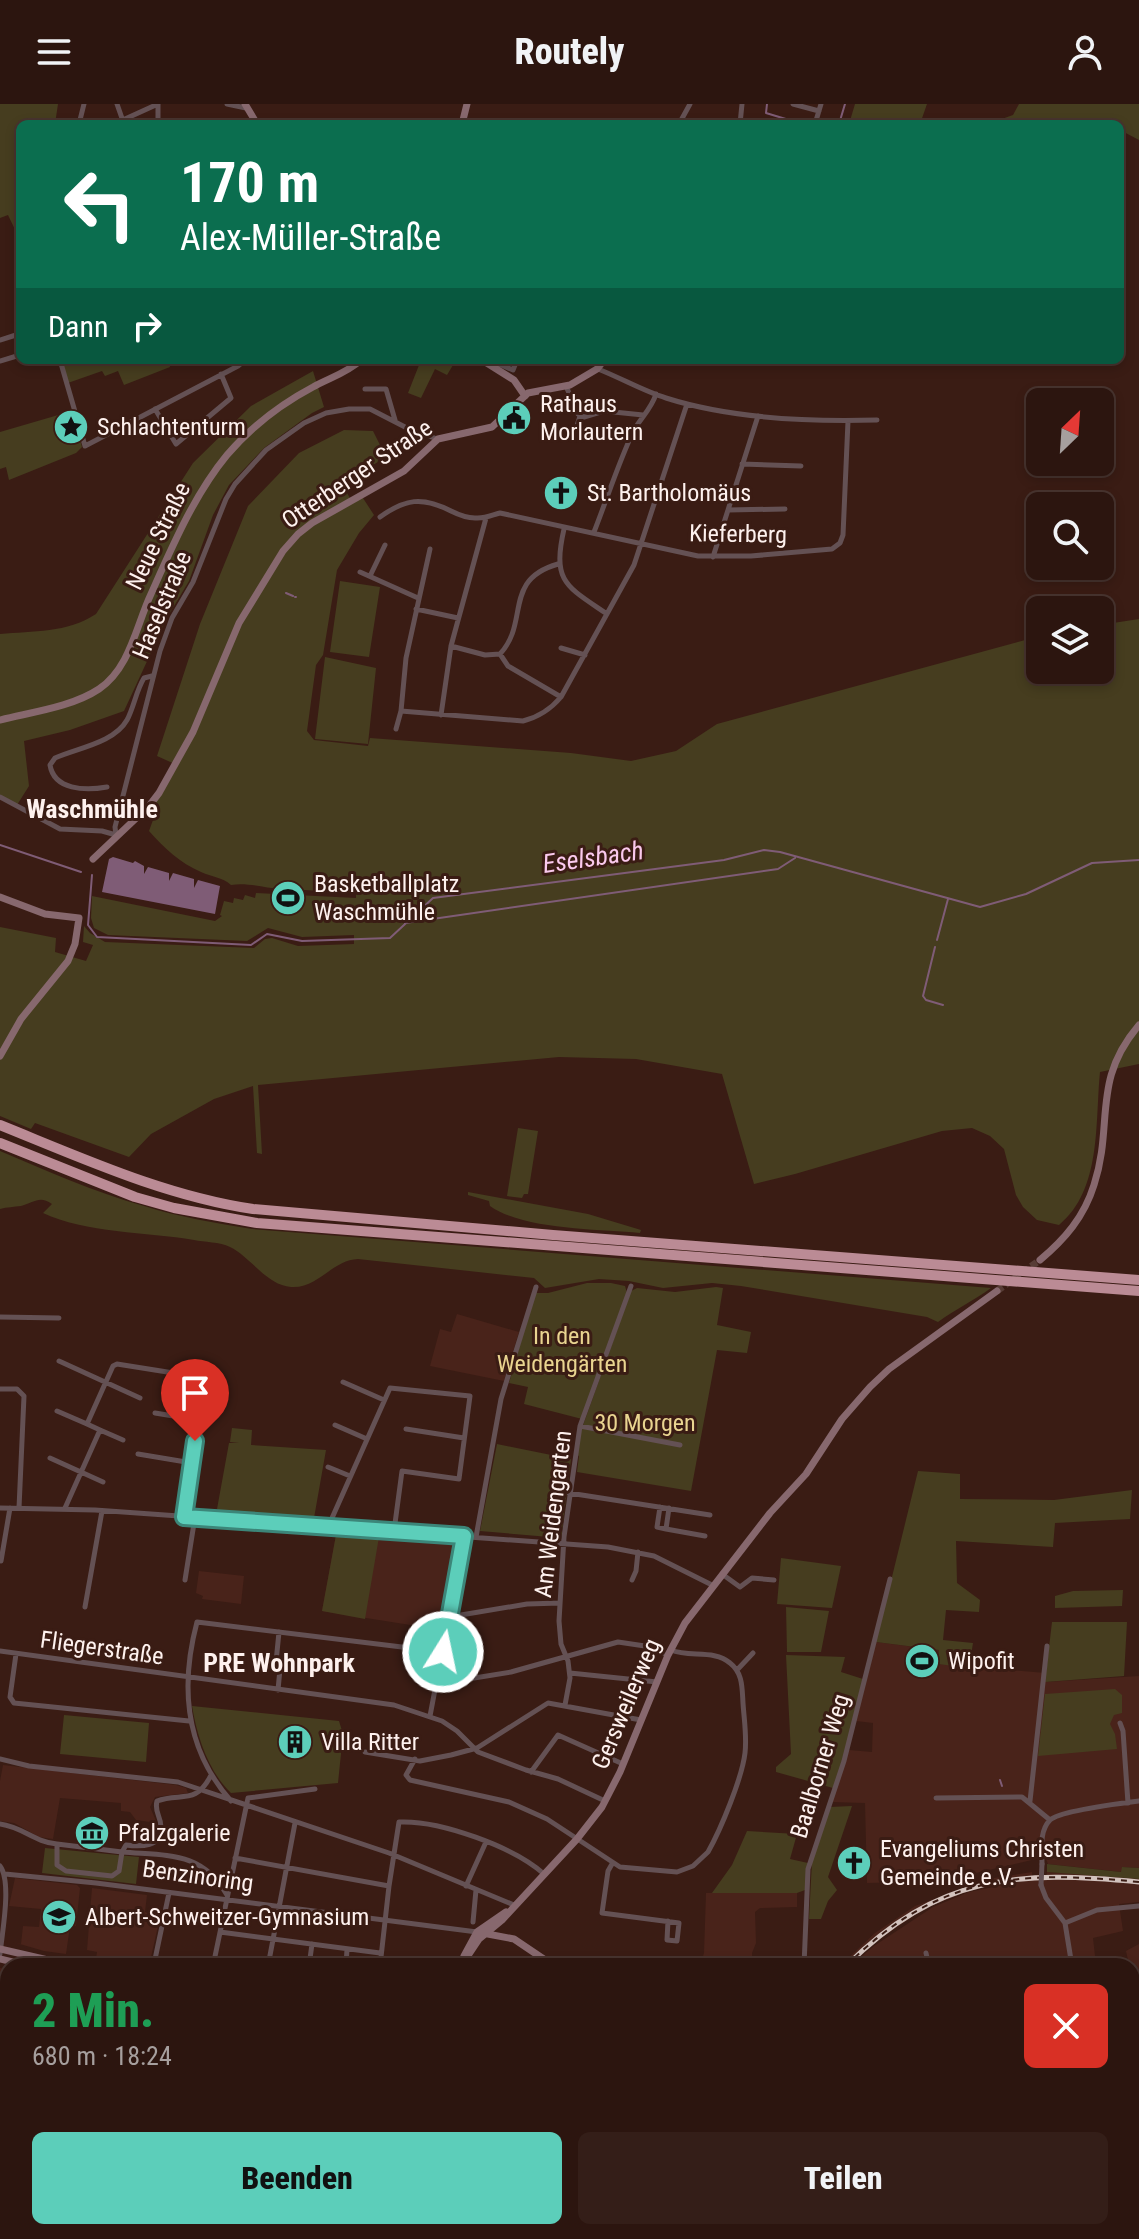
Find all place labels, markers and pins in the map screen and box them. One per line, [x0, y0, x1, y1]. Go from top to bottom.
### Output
place label: Rathaus Morlautern [540, 390, 643, 446]
public building icon: Rathaus Morlautern [495, 399, 533, 437]
place icon: Schlachtenturm [52, 408, 90, 446]
place label: Schlachtenturm [97, 413, 246, 441]
church icon: St. Bartholomäus [542, 474, 580, 512]
place label: St. Bartholomäus [587, 479, 751, 507]
place label: Basketballplatz Waschmühle [314, 870, 459, 926]
sports icon: Basketballplatz Waschmühle [269, 879, 307, 917]
pin [161, 1359, 229, 1441]
sports icon: Wipofit [903, 1642, 941, 1680]
place label: Wipofit [948, 1647, 1015, 1675]
building icon: Villa Ritter [276, 1723, 314, 1761]
place label: Villa Ritter [321, 1728, 419, 1756]
museum icon: Pfalzgalerie [73, 1814, 111, 1852]
place label: Pfalzgalerie [118, 1819, 230, 1847]
place label: Evangeliums Christen Gemeinde e.V. [880, 1835, 1084, 1891]
church icon: Evangeliums Christen Gemeinde e.V. [835, 1844, 873, 1882]
school or university icon: Albert-Schweitzer-Gymnasium [40, 1898, 78, 1936]
place label: Albert-Schweitzer-Gymnasium [85, 1903, 369, 1931]

